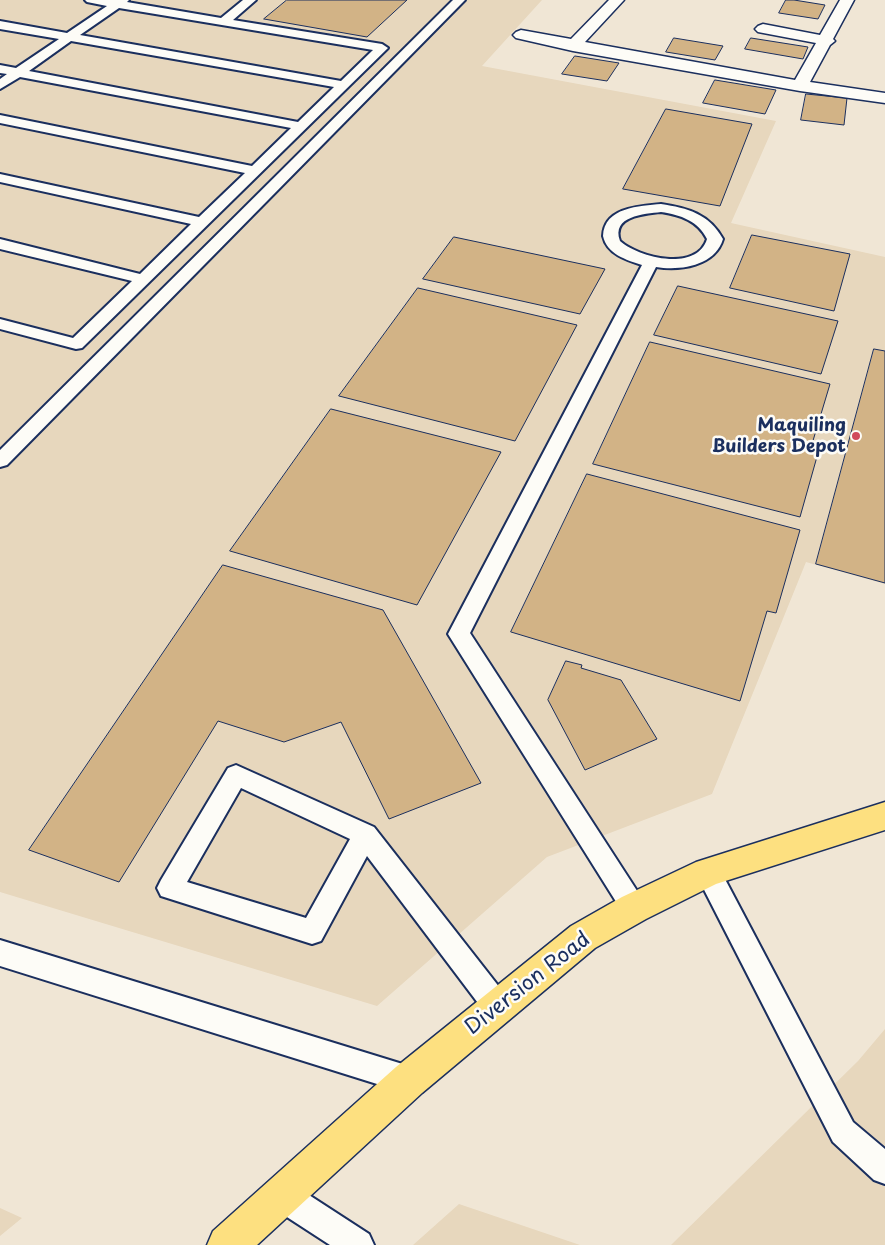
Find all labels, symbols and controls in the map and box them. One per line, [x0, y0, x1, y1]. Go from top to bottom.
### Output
place label: Maquiling Builders Depot [712, 415, 846, 458]
marker: Maquiling Builders Depot [850, 430, 862, 442]
street label: Diversion Road [460, 927, 596, 1041]

